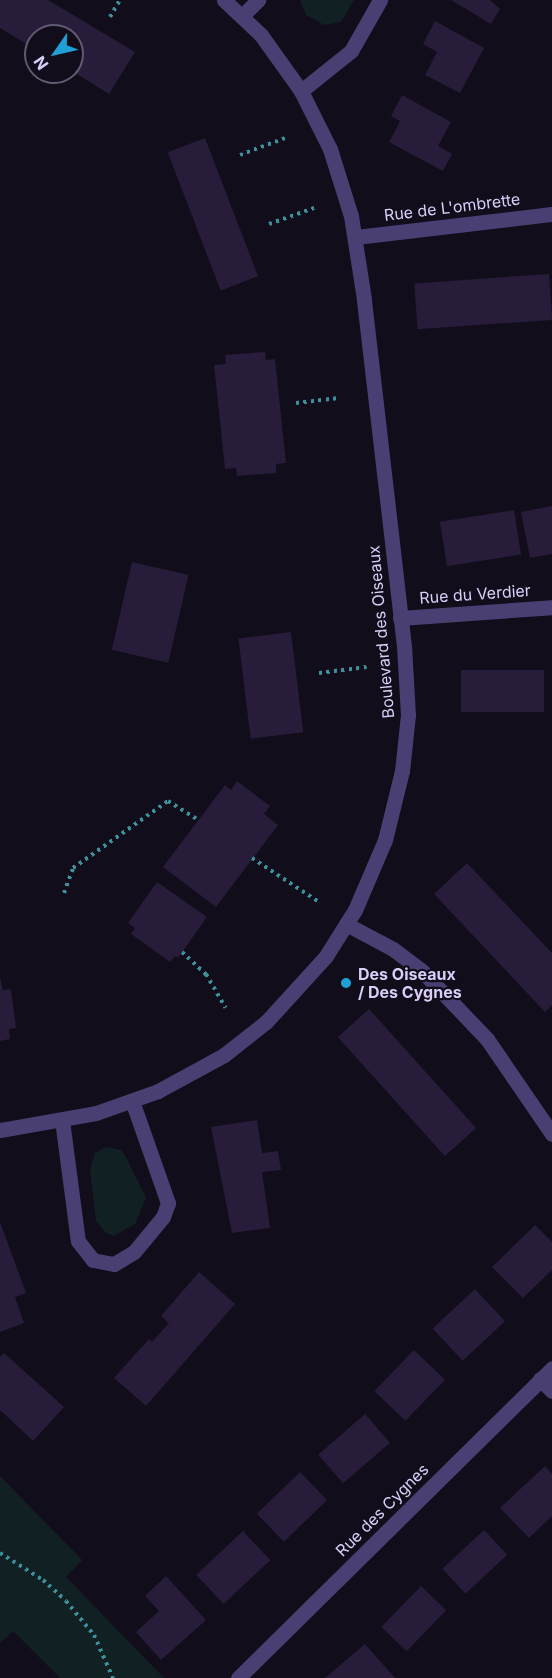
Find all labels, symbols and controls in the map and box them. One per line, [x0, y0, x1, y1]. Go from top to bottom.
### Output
north arrow [24, 24, 84, 84]
text: N [29, 52, 52, 74]
street label: Rue de L'ombrette [383, 189, 521, 225]
street label: Boulevard des Oiseaux [364, 545, 398, 719]
street label: Rue du Verdier [419, 581, 531, 607]
place label: Des Oiseaux / Des Cygnes [358, 964, 462, 1002]
marker: Des Oiseaux / Des Cygnes [339, 976, 353, 990]
street label: Rue des Cygnes [332, 1460, 432, 1560]

